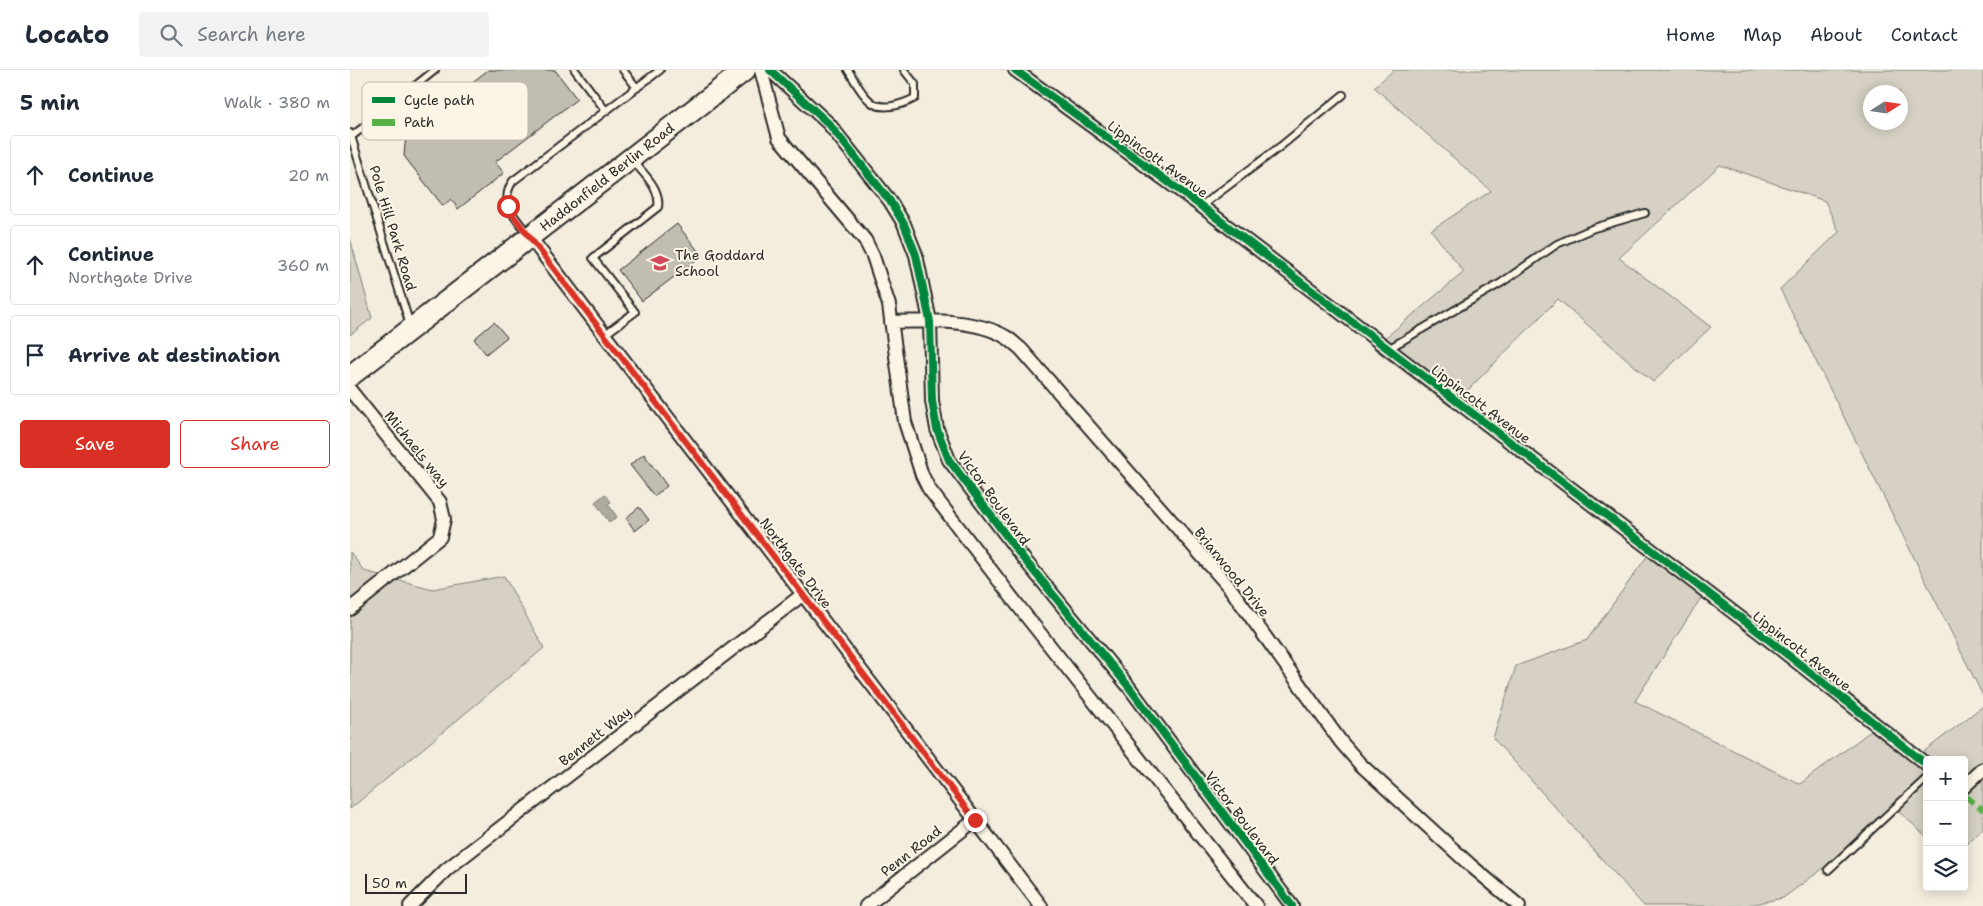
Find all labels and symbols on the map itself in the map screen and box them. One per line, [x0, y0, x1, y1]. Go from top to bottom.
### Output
legend [362, 82, 528, 140]
north arrow [1863, 85, 1908, 130]
text: Cycle path [404, 91, 475, 109]
text: Path [404, 113, 435, 131]
street label: Lippincott Avenue [1104, 116, 1212, 202]
street label: Haddonfield Berlin Road [536, 119, 678, 235]
street label: Pole Hill Park Road [365, 163, 421, 293]
route start [497, 195, 520, 218]
place label: The Goddard School [675, 246, 765, 280]
school or university icon: The Goddard School [649, 252, 671, 274]
street label: Lippincott Avenue [1428, 361, 1535, 447]
street label: Michaels way [381, 407, 453, 491]
street label: Victor Boulevard [954, 447, 1034, 549]
street label: Northgate Drive [756, 514, 836, 612]
street label: Briarwood Drive [1190, 524, 1274, 620]
street label: Lippincott Avenue [1749, 607, 1855, 695]
street label: Bennett Way [555, 702, 635, 770]
street label: Victor Boulevard [1201, 768, 1283, 868]
route end [964, 809, 987, 832]
street label: Penn Road [877, 822, 945, 880]
scale bar [365, 871, 468, 894]

